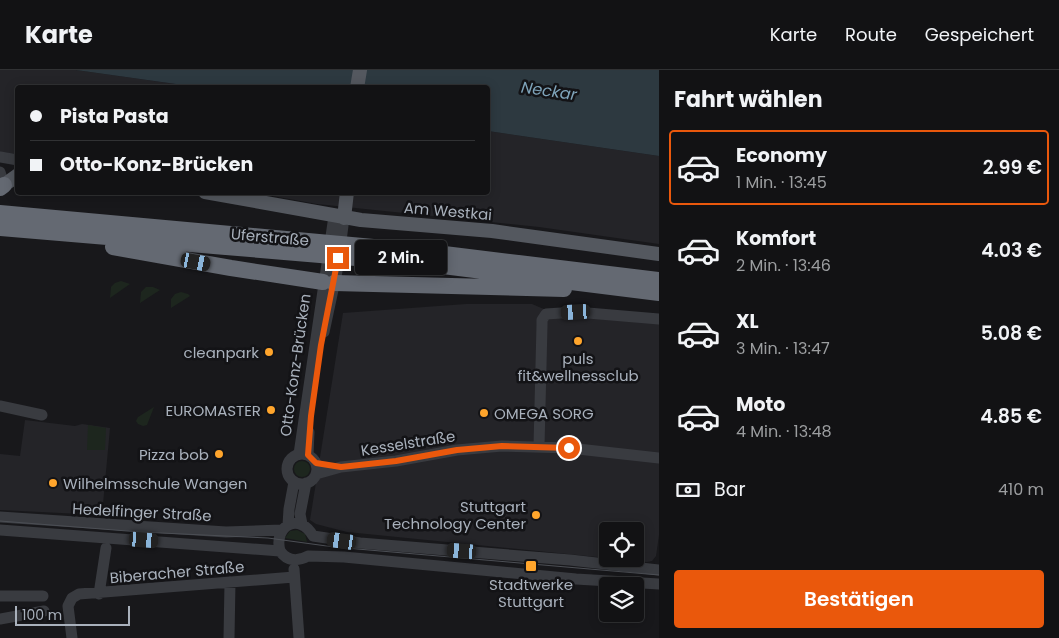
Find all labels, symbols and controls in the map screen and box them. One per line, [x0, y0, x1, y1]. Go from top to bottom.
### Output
text: Karte [25, 18, 93, 51]
text: Karte [770, 22, 817, 47]
text: Route [845, 22, 897, 47]
text: Gespeichert [925, 22, 1034, 47]
water label: Neckar [520, 76, 579, 106]
text: Fahrt wählen [674, 84, 823, 115]
text: Pista Pasta [60, 103, 169, 130]
text: Economy [736, 142, 827, 169]
icon: car [676, 145, 721, 190]
text: Otto-Konz-Brücken [60, 151, 253, 178]
text: 2.99 € [983, 154, 1042, 181]
text: 1 Min. · 13:45 [736, 171, 827, 194]
street label: Am Westkai [403, 197, 493, 225]
street label: Uferstraße [230, 223, 310, 251]
text: Komfort [736, 225, 816, 252]
icon: car [676, 228, 721, 273]
text: 4.03 € [981, 237, 1042, 264]
callout: 2 Min. [356, 240, 448, 276]
text: 2 Min. [378, 246, 424, 269]
route end [327, 247, 349, 269]
car [179, 252, 212, 272]
text: 2 Min. · 13:46 [736, 254, 831, 277]
street label: Otto-Konz-Brücken [275, 292, 315, 438]
car [560, 304, 591, 320]
text: XL [736, 308, 759, 335]
icon: car [676, 311, 721, 356]
text: 5.08 € [981, 320, 1042, 347]
marker: puls fit&wellnessclub [572, 335, 584, 347]
text: 3 Min. · 13:47 [736, 337, 830, 360]
place label: cleanpark [184, 342, 259, 363]
marker: cleanpark [263, 346, 275, 358]
place label: puls fit&wellnessclub [517, 348, 639, 386]
text: Moto [736, 391, 785, 418]
icon: car [676, 394, 721, 439]
place label: EUROMASTER [166, 400, 261, 421]
place label: OMEGA SORG [494, 403, 594, 424]
text: 4.85 € [980, 403, 1042, 430]
marker: EUROMASTER [265, 404, 277, 416]
marker: OMEGA SORG [478, 407, 490, 419]
text: 4 Min. · 13:48 [736, 420, 832, 443]
street label: Kesselstraße [359, 425, 457, 461]
route start [558, 437, 580, 459]
place label: Pizza bob [139, 444, 209, 465]
marker: Pizza bob [213, 448, 225, 460]
place label: Wilhelmsschule Wangen [63, 473, 247, 494]
icon: cash [674, 476, 702, 504]
text: Bar [714, 476, 746, 503]
marker: Wilhelmsschule Wangen [47, 477, 59, 489]
text: 410 m [998, 478, 1044, 501]
place label: Stuttgart Technology Center [384, 496, 526, 534]
street label: Hedelfinger Straße [72, 498, 212, 526]
marker: Stuttgart Technology Center [530, 509, 542, 521]
map controls [599, 522, 644, 622]
button: locate [599, 522, 644, 567]
car [128, 531, 159, 549]
car [326, 531, 357, 551]
car [446, 542, 477, 560]
street label: Biberacher Straße [109, 556, 245, 588]
marker: Stadtwerke Stuttgart [524, 559, 538, 573]
button: Bestätigen [674, 570, 1044, 628]
place label: Stadtwerke Stuttgart [489, 574, 573, 612]
button: layers [599, 577, 644, 622]
scale bar [15, 603, 130, 626]
text: 100 m [22, 605, 62, 625]

